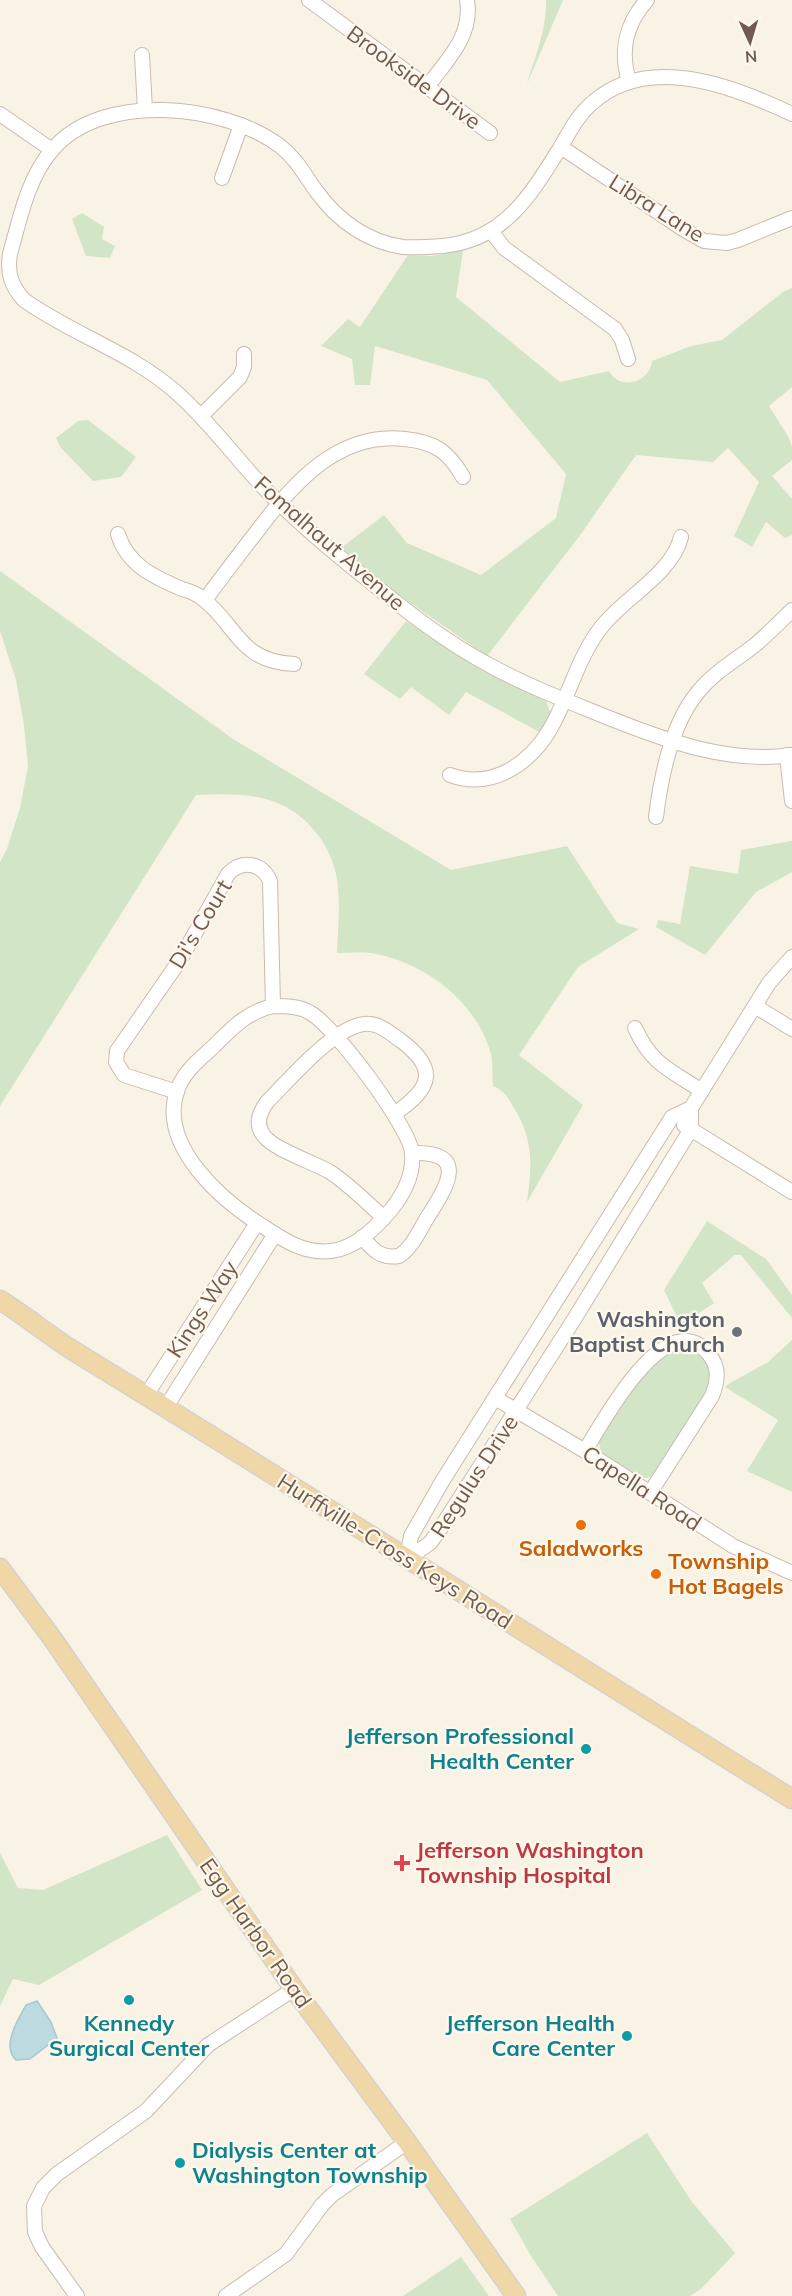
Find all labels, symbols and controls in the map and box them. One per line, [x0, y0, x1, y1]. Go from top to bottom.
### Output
north arrow [720, 12, 780, 72]
street label: Brookside Drive [341, 19, 487, 135]
text: N [744, 47, 758, 67]
street label: Libra Lane [604, 168, 710, 248]
street label: Fomalhaut Avenue [249, 470, 411, 616]
street label: Di's Court [163, 874, 238, 974]
street label: Kings Way [160, 1255, 244, 1363]
place label: Washington Baptist Church [569, 1305, 725, 1358]
marker: Washington Baptist Church [730, 1325, 744, 1339]
street label: Regulus Drive [424, 1409, 524, 1543]
street label: Capella Road [577, 1439, 707, 1537]
street label: Hurffville-Cross Keys Road [272, 1467, 518, 1635]
marker: Saladworks [574, 1518, 588, 1532]
place label: Saladworks [519, 1534, 643, 1562]
place label: Township Hot Bagels [668, 1547, 784, 1600]
marker: Township Hot Bagels [649, 1567, 663, 1581]
place label: Jefferson Professional Health Center [346, 1722, 574, 1775]
marker: Jefferson Professional Health Center [579, 1742, 593, 1756]
place label: Jefferson Washington Township Hospital [416, 1836, 644, 1889]
street label: Egg Harbor Road [194, 1853, 318, 2013]
marker: Jefferson Washington Township Hospital [393, 1854, 411, 1872]
marker: Kennedy Surgical Center [122, 1993, 136, 2007]
place label: Kennedy Surgical Center [49, 2009, 209, 2062]
place label: Jefferson Health Care Center [446, 2009, 615, 2062]
marker: Jefferson Health Care Center [620, 2029, 634, 2043]
place label: Dialysis Center at Washington Township [192, 2136, 428, 2189]
marker: Dialysis Center at Washington Township [173, 2156, 187, 2170]

